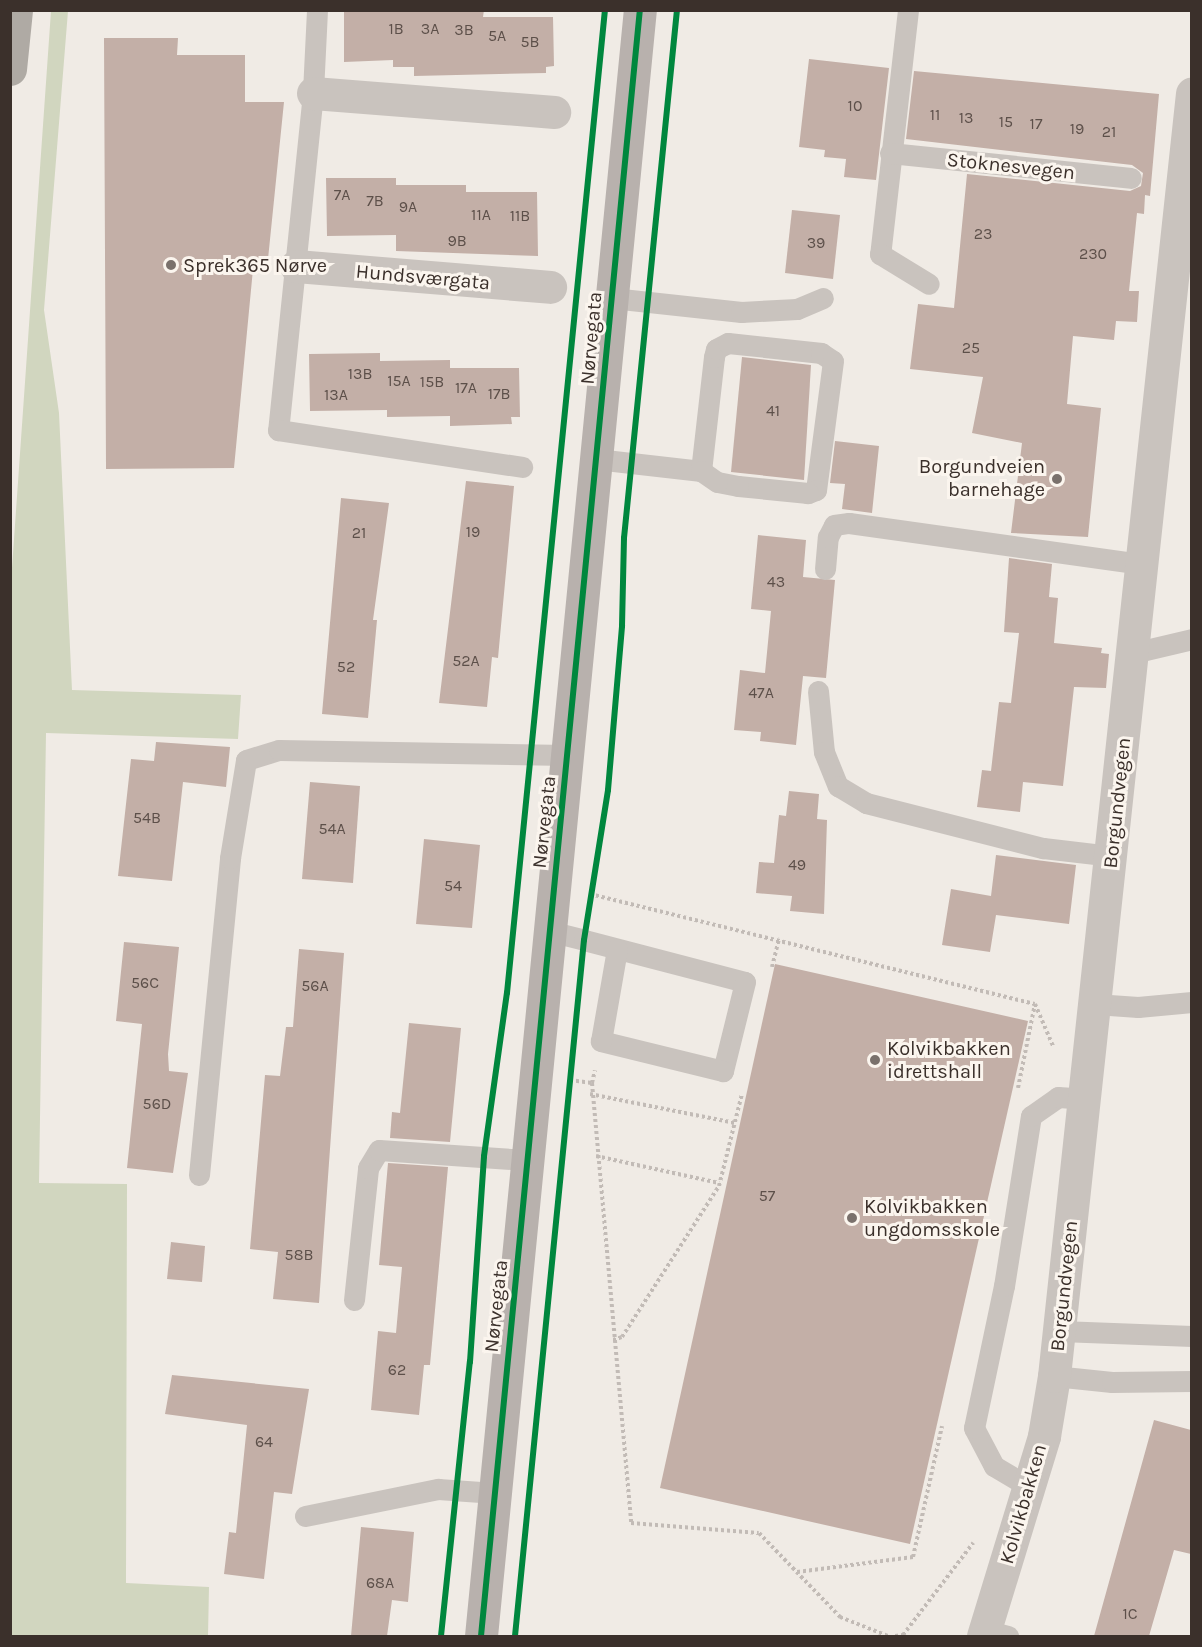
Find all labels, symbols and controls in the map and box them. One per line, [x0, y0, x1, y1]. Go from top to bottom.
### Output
house number: 1B [388, 19, 404, 39]
house number: 3A [421, 19, 439, 39]
house number: 3B [454, 20, 474, 40]
house number: 5A [488, 26, 506, 46]
house number: 5B [521, 32, 539, 52]
house number: 10 [848, 96, 862, 116]
house number: 11 [930, 105, 940, 125]
house number: 13 [959, 108, 973, 128]
house number: 15 [999, 112, 1013, 132]
house number: 17 [1030, 114, 1042, 134]
house number: 19 [1070, 119, 1084, 139]
house number: 21 [1102, 122, 1116, 142]
street label: Stoknesvegen [946, 147, 1076, 185]
house number: 7A [334, 185, 350, 205]
house number: 7B [366, 191, 384, 211]
house number: 9A [399, 197, 417, 217]
house number: 11A [471, 205, 491, 225]
house number: 11B [510, 206, 530, 226]
house number: 23 [974, 224, 992, 244]
house number: 9B [447, 231, 467, 251]
house number: 39 [807, 233, 825, 253]
house number: 230 [1079, 244, 1107, 264]
place label: Sprek365 Nørve [183, 253, 327, 277]
marker: Sprek365 Nørve [164, 258, 178, 272]
street label: Hundsværgata [355, 259, 491, 295]
street label: Nørvegata [575, 291, 607, 385]
house number: 25 [962, 338, 980, 358]
house number: 13B [348, 364, 372, 384]
house number: 15A [387, 371, 411, 391]
house number: 15B [420, 372, 444, 392]
house number: 17A [455, 378, 477, 398]
house number: 17B [488, 384, 510, 404]
house number: 13A [324, 385, 348, 405]
house number: 41 [766, 401, 780, 421]
place label: Borgundveien barnehage [919, 455, 1045, 502]
marker: Borgundveien barnehage [1050, 472, 1064, 486]
house number: 19 [466, 522, 480, 542]
house number: 21 [352, 523, 366, 543]
house number: 43 [767, 572, 785, 592]
house number: 52A [452, 651, 480, 671]
house number: 52 [337, 657, 355, 677]
house number: 47A [748, 683, 774, 703]
street label: Borgundvegen [1098, 736, 1136, 870]
street label: Nørvegata [527, 775, 561, 869]
house number: 54B [133, 808, 161, 828]
house number: 54A [318, 819, 346, 839]
house number: 49 [788, 855, 806, 875]
house number: 54 [444, 876, 462, 896]
house number: 56C [131, 973, 159, 993]
house number: 56A [301, 976, 329, 996]
place label: Kolvikbakken idrettshall [887, 1036, 1011, 1083]
marker: Kolvikbakken idrettshall [868, 1053, 882, 1067]
house number: 56D [143, 1094, 171, 1114]
house number: 57 [759, 1186, 775, 1206]
place label: Kolvikbakken ungdomsskole [864, 1194, 1000, 1241]
marker: Kolvikbakken ungdomsskole [845, 1211, 859, 1225]
street label: Borgundvegen [1045, 1219, 1083, 1353]
house number: 58B [285, 1245, 313, 1265]
street label: Nørvegata [479, 1259, 513, 1353]
house number: 62 [388, 1360, 406, 1380]
house number: 64 [255, 1432, 273, 1452]
street label: Kolvikbakken [994, 1441, 1052, 1567]
house number: 68A [366, 1573, 394, 1593]
house number: 1C [1122, 1604, 1138, 1624]

